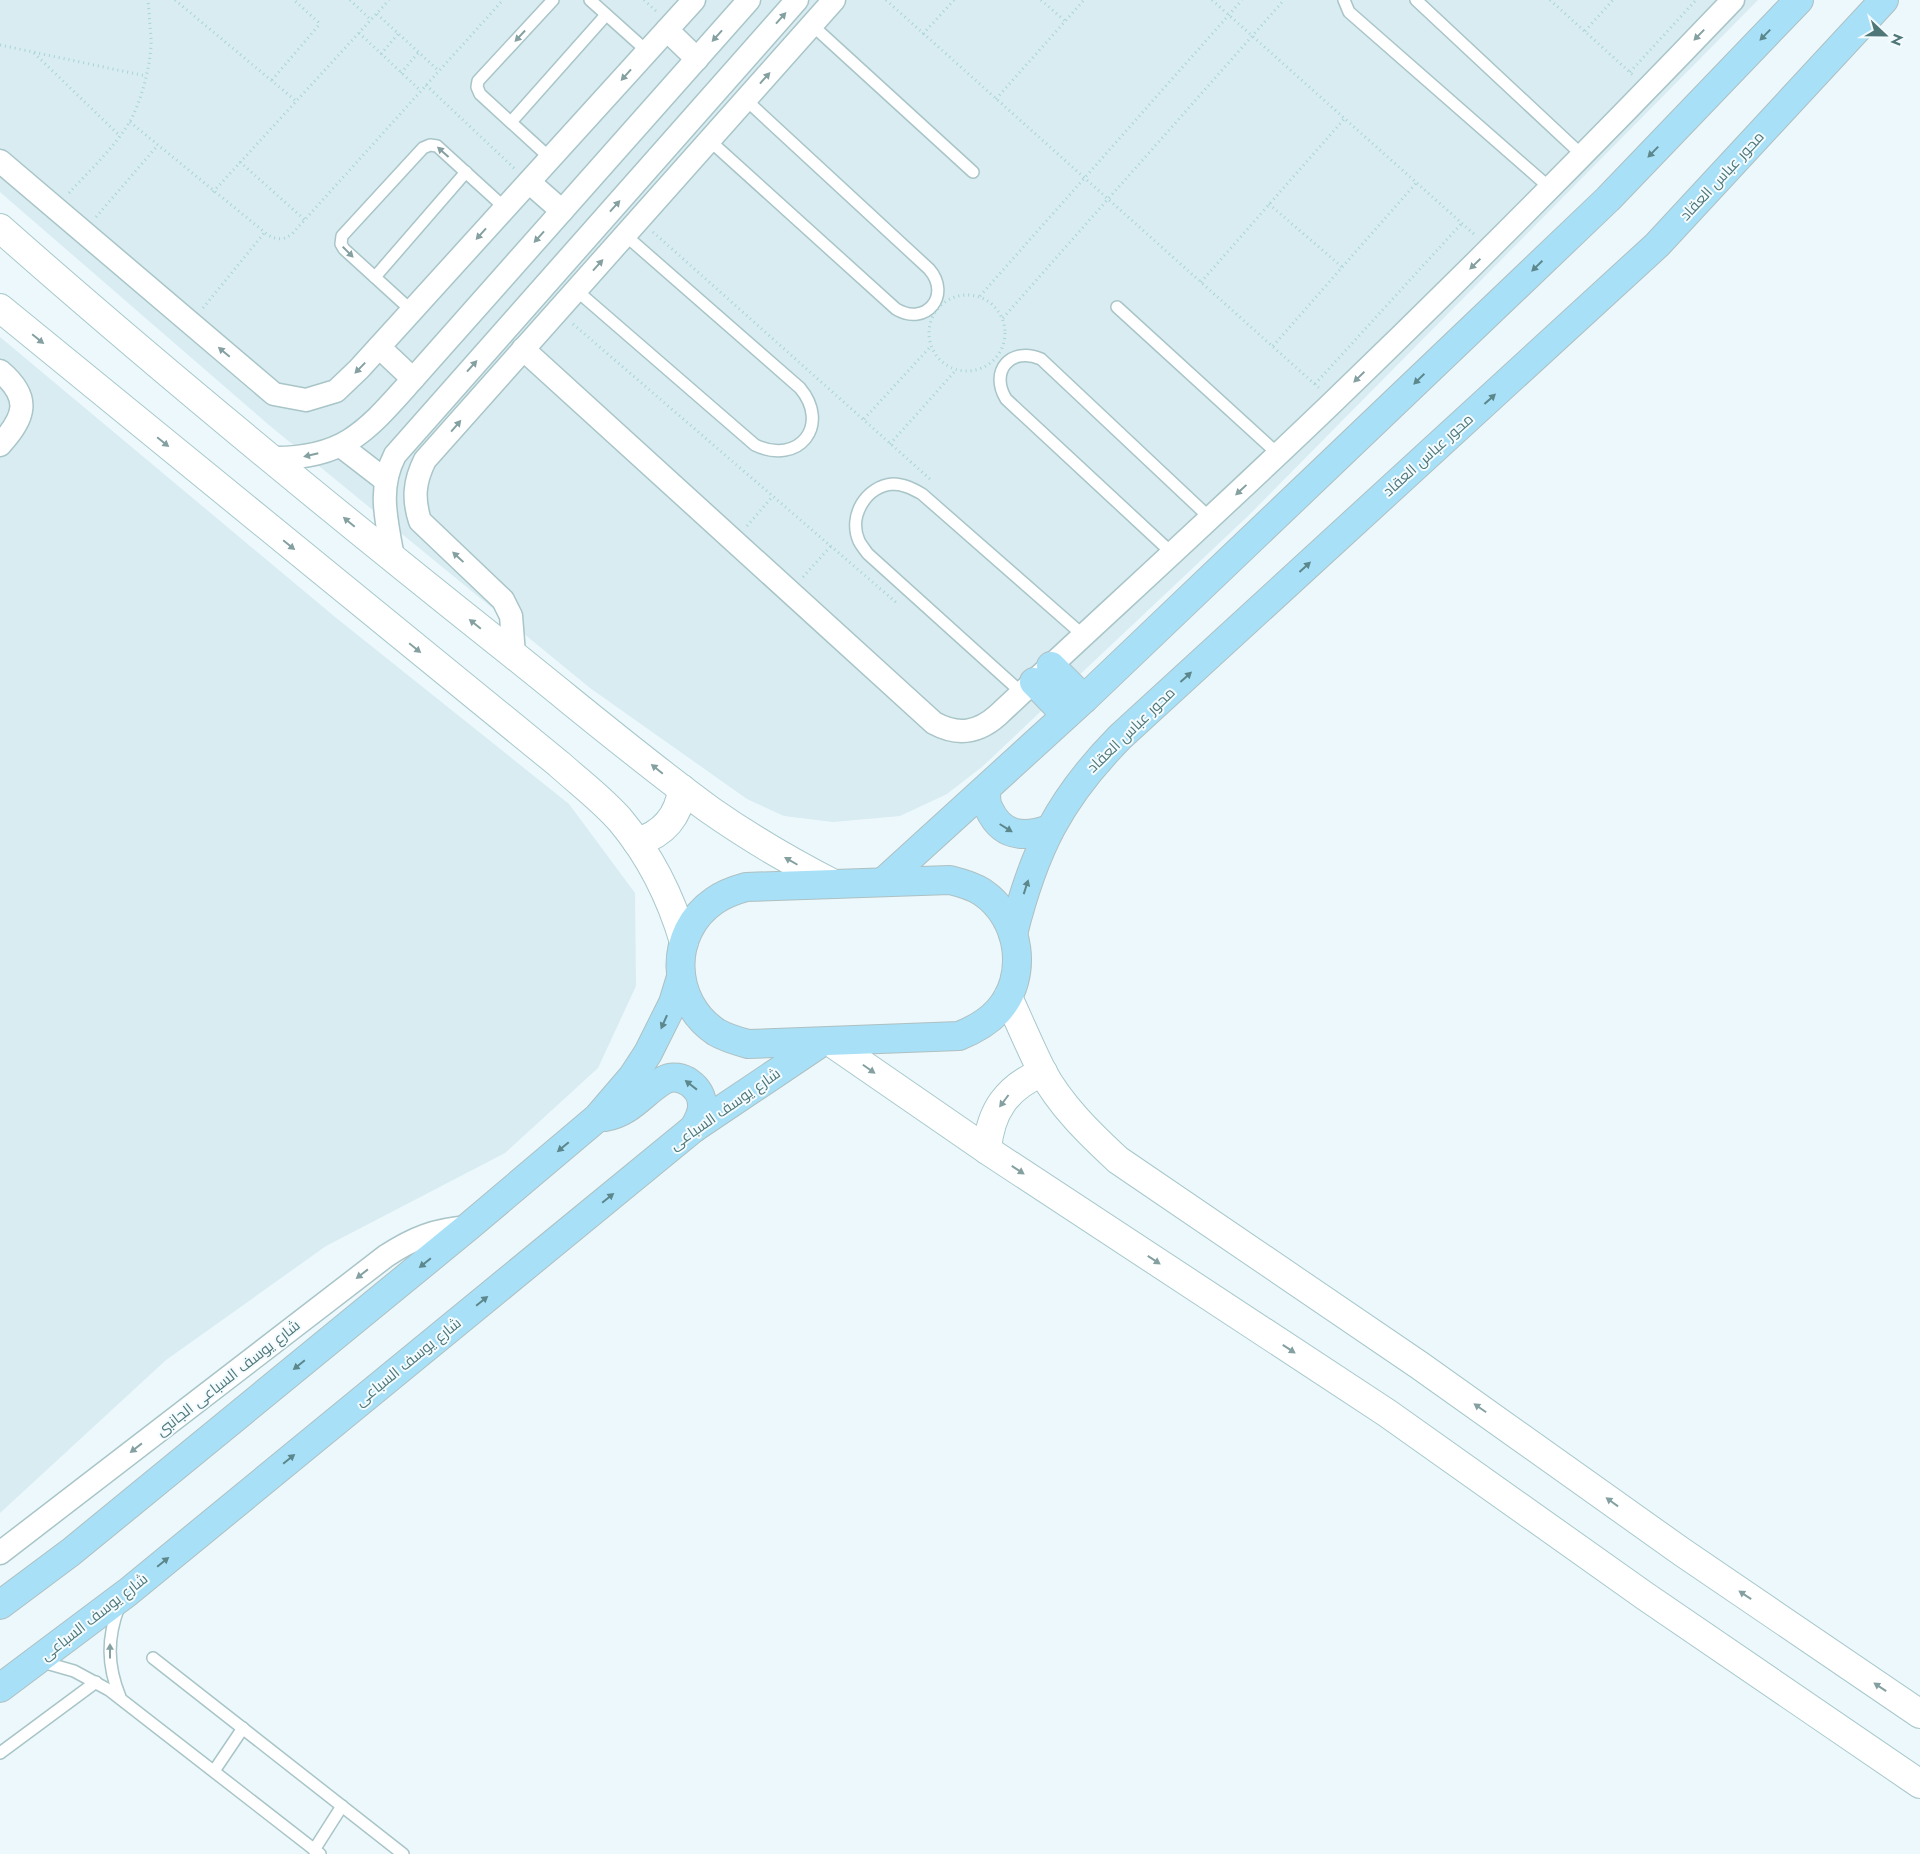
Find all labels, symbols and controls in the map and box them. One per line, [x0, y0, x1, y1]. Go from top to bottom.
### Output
north arrow [1860, 10, 1910, 60]
one-way arrow [775, 13, 787, 25]
one-way arrow [514, 29, 526, 41]
one-way arrow [1693, 29, 1705, 41]
one-way arrow [1759, 29, 1771, 41]
one-way arrow [711, 30, 722, 43]
text: N [1886, 31, 1908, 49]
one-way arrow [620, 69, 632, 81]
one-way arrow [759, 71, 770, 84]
street label: محور عباس العقاد [1675, 126, 1769, 226]
one-way arrow [438, 146, 450, 158]
one-way arrow [1647, 146, 1659, 158]
one-way arrow [609, 200, 621, 212]
one-way arrow [475, 228, 487, 240]
one-way arrow [533, 230, 545, 242]
one-way arrow [342, 246, 354, 258]
one-way arrow [1469, 257, 1481, 269]
one-way arrow [593, 258, 604, 271]
one-way arrow [1531, 260, 1543, 272]
one-way arrow [31, 334, 44, 345]
one-way arrow [217, 347, 230, 358]
one-way arrow [467, 360, 478, 373]
one-way arrow [354, 361, 366, 373]
one-way arrow [1353, 371, 1365, 383]
one-way arrow [1414, 372, 1426, 384]
one-way arrow [1483, 393, 1496, 404]
street label: محور عباس العقاد [1378, 408, 1478, 502]
one-way arrow [450, 420, 462, 432]
one-way arrow [157, 437, 170, 448]
one-way arrow [303, 451, 319, 459]
one-way arrow [1235, 484, 1247, 495]
one-way arrow [343, 516, 356, 527]
one-way arrow [282, 540, 295, 551]
one-way arrow [453, 551, 465, 563]
one-way arrow [1299, 561, 1311, 573]
one-way arrow [469, 619, 482, 629]
one-way arrow [408, 642, 421, 653]
one-way arrow [1179, 671, 1191, 683]
street label: محور عباس العقاد [1082, 682, 1180, 778]
one-way arrow [651, 763, 664, 774]
one-way arrow [999, 824, 1013, 833]
one-way arrow [783, 857, 798, 865]
one-way arrow [1023, 879, 1030, 894]
one-way arrow [660, 1015, 668, 1029]
street label: شارع يوسف السباعى [665, 1062, 785, 1156]
one-way arrow [863, 1064, 876, 1074]
one-way arrow [684, 1080, 697, 1091]
one-way arrow [999, 1094, 1010, 1107]
one-way arrow [557, 1141, 569, 1153]
one-way arrow [1011, 1166, 1025, 1175]
one-way arrow [601, 1192, 614, 1203]
one-way arrow [1147, 1255, 1160, 1265]
one-way arrow [419, 1257, 432, 1268]
one-way arrow [356, 1269, 369, 1280]
one-way arrow [476, 1296, 488, 1307]
street label: شارع يوسف السباعى [350, 1312, 466, 1412]
street label: شارع يوسف السباعى الجانبى [151, 1315, 305, 1441]
one-way arrow [1283, 1344, 1296, 1354]
one-way arrow [293, 1360, 306, 1371]
one-way arrow [1473, 1403, 1487, 1413]
one-way arrow [130, 1443, 143, 1454]
one-way arrow [282, 1454, 295, 1465]
one-way arrow [1605, 1497, 1619, 1507]
one-way arrow [156, 1557, 169, 1568]
street label: شارع يوسف السباعى [36, 1568, 152, 1666]
one-way arrow [1739, 1590, 1752, 1600]
one-way arrow [106, 1643, 114, 1659]
one-way arrow [1873, 1682, 1886, 1692]

